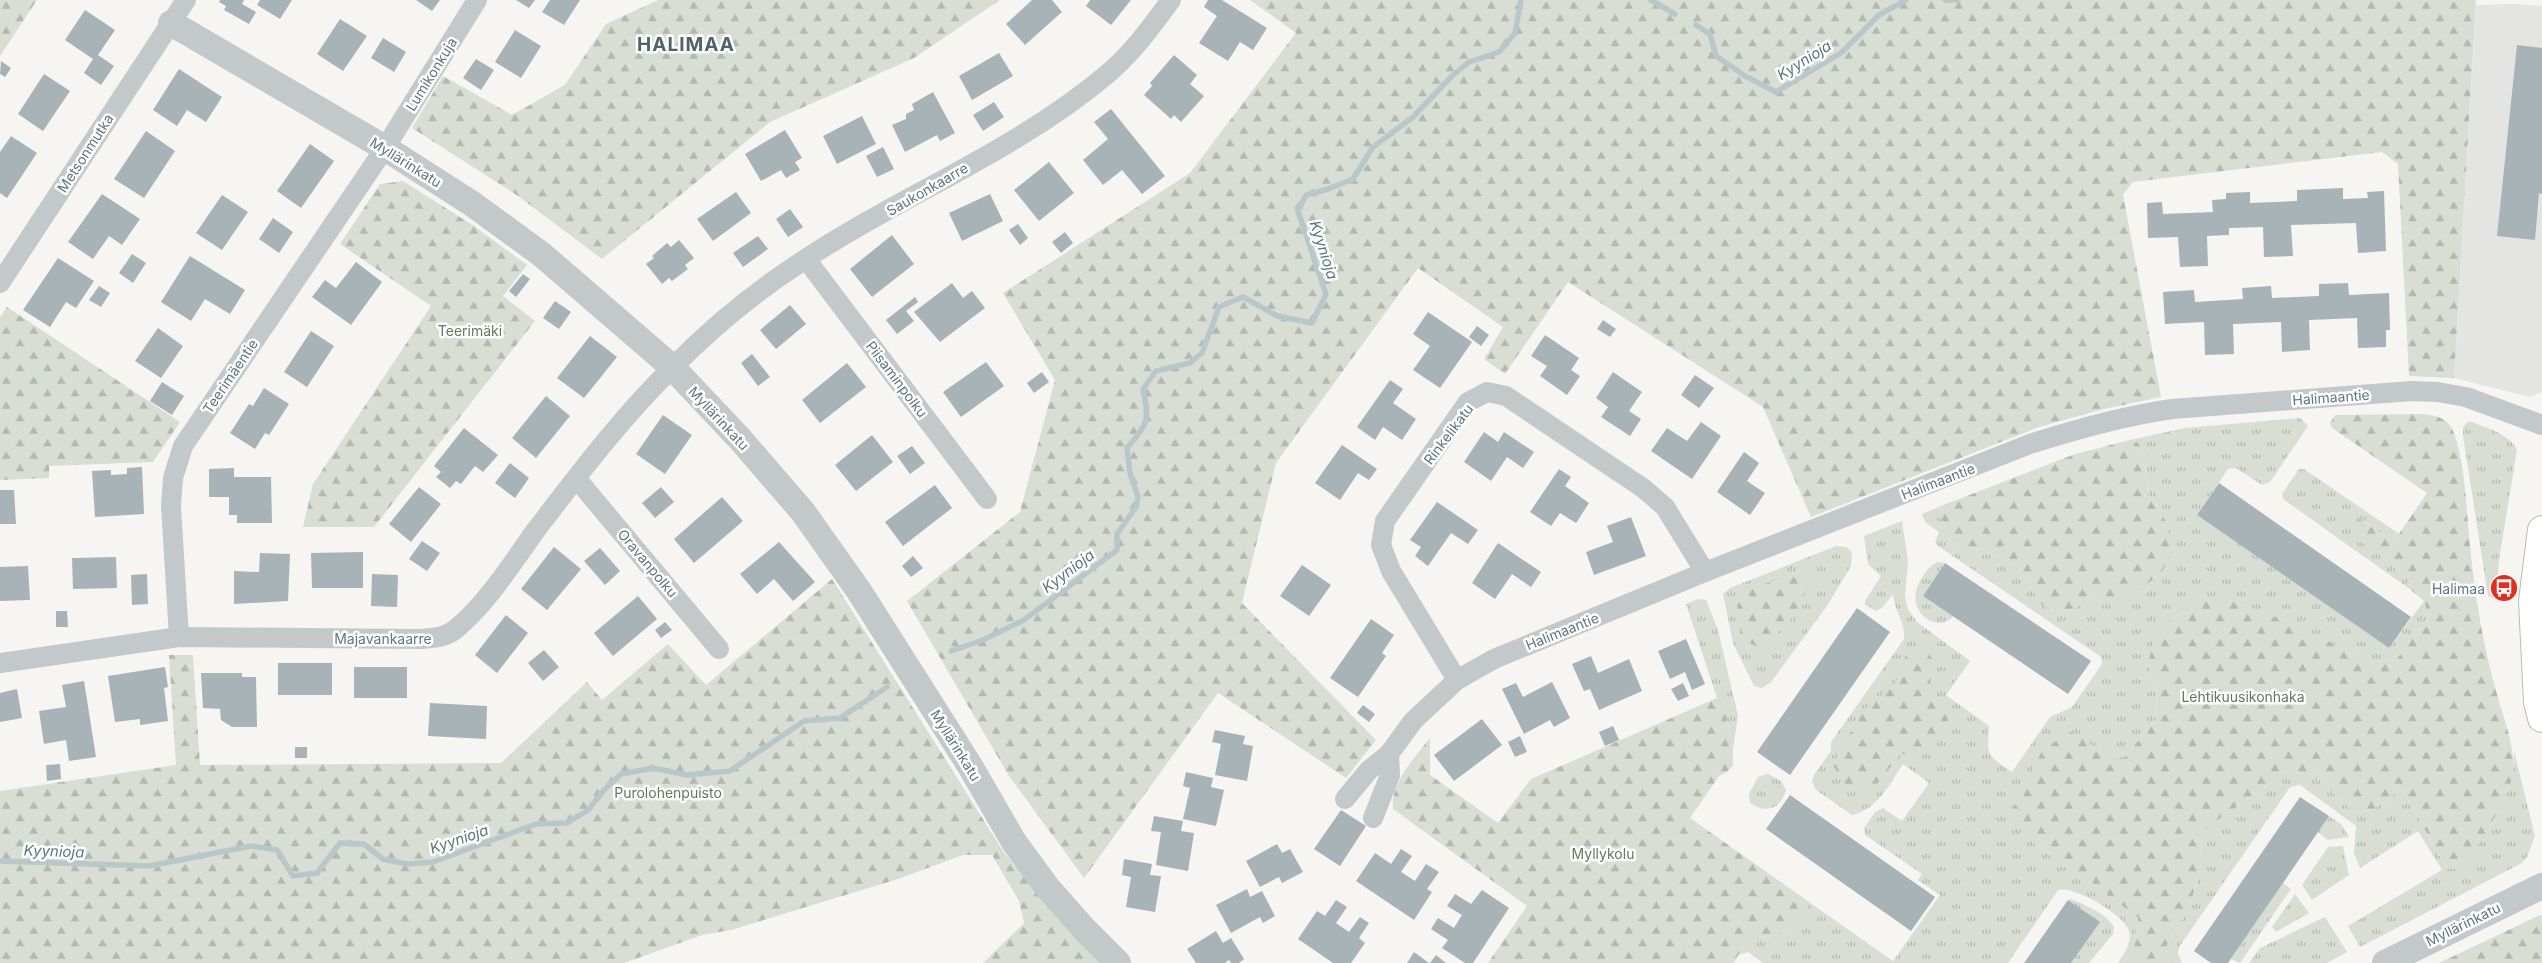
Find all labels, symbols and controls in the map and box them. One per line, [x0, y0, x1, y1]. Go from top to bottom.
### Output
district label: HALIMAA [637, 33, 735, 56]
street label: Lumikonkuja [402, 34, 460, 114]
water label: Kyynioja [1773, 36, 1835, 84]
street label: Metsonmutka [53, 111, 117, 195]
street label: Myllärinkatu [367, 133, 445, 191]
street label: Saukonkaarre [883, 159, 971, 219]
water label: Kyynioja [1306, 218, 1342, 282]
park label: Teerimäki [438, 322, 502, 339]
street label: Teerimäentie [199, 336, 261, 416]
street label: Piisaminpolku [863, 337, 931, 421]
street label: Myllärinkatu [685, 383, 753, 453]
street label: Halimaantie [2292, 386, 2370, 408]
street label: Rinkelikatu [1420, 400, 1476, 468]
street label: Halimaantie [1899, 459, 1977, 503]
street label: Oravanpolku [615, 525, 681, 601]
water label: Kyynioja [1038, 545, 1098, 597]
bus stop icon: Halimaa [2489, 573, 2519, 603]
place label: Halimaa [2432, 580, 2485, 597]
street label: Halimaantie [1523, 609, 1601, 653]
street label: Majavankaarre [334, 630, 432, 647]
park label: Lehtikuusikonhaka [2181, 688, 2305, 705]
street label: Myllärinkatu [927, 706, 985, 784]
park label: Purolohenpuisto [614, 784, 722, 801]
water label: Kyynioja [427, 820, 491, 858]
water label: Kyynioja [23, 840, 85, 862]
park label: Myllykolu [1572, 845, 1634, 862]
street label: Myllärinkatu [2423, 899, 2503, 949]

